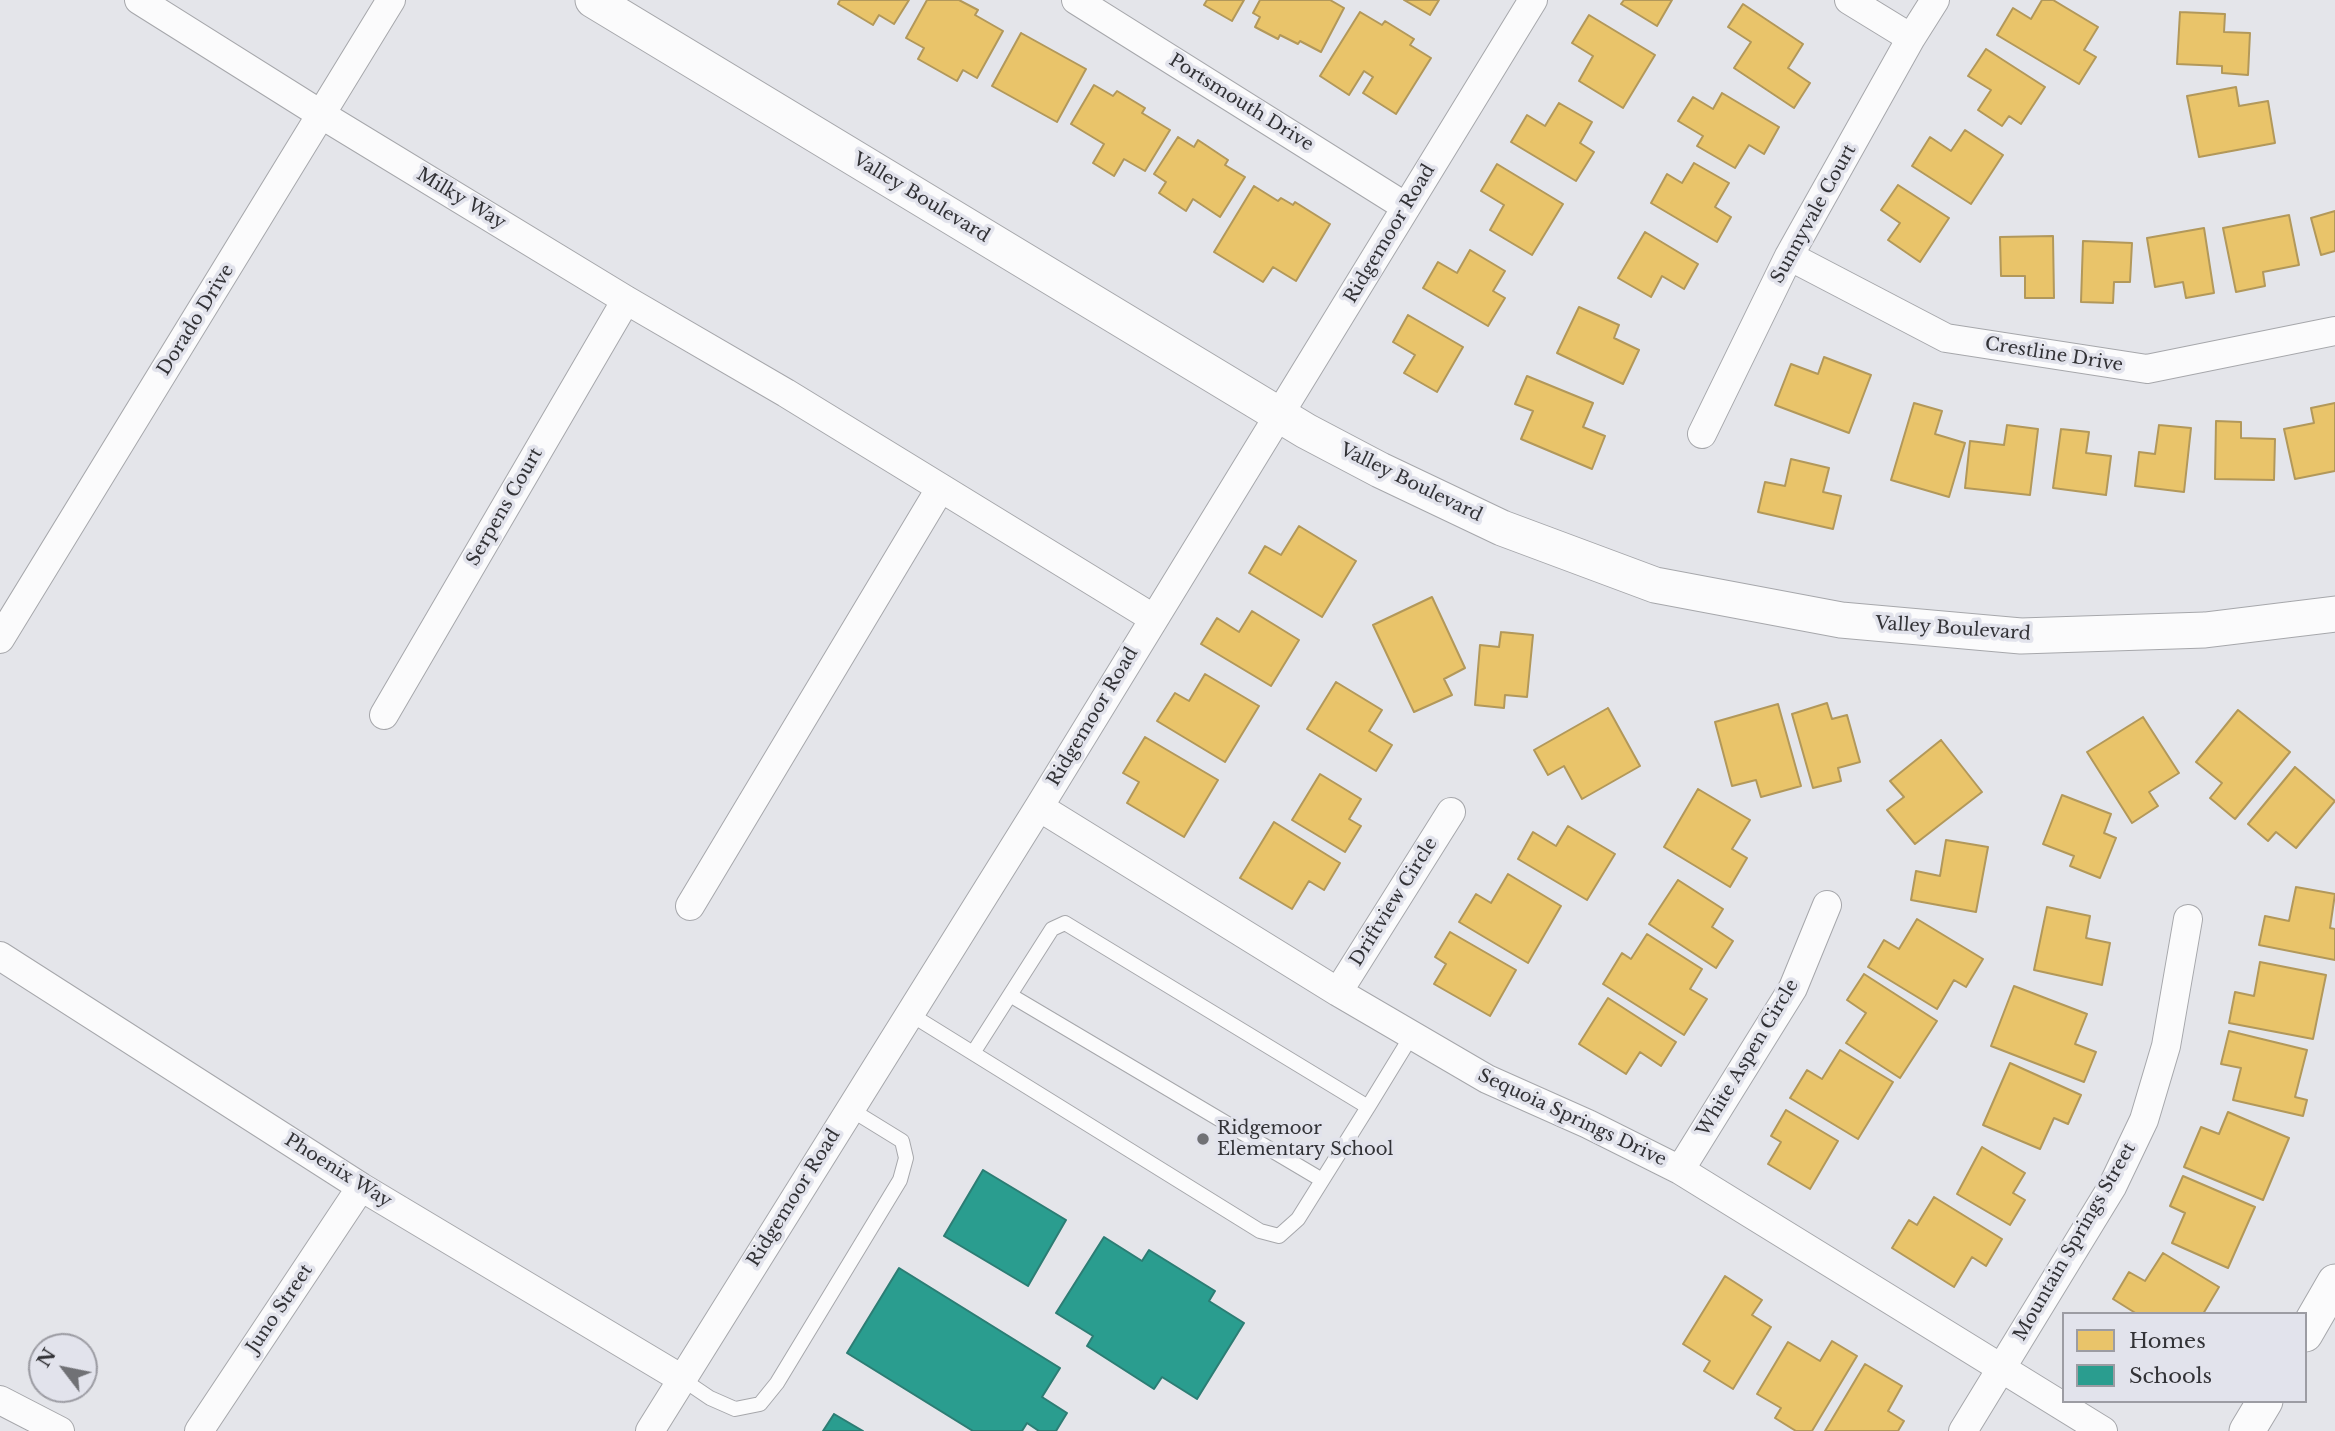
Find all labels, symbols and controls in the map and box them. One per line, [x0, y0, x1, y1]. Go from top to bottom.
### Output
street label: Portsmouth Drive [1165, 50, 1317, 156]
street label: Sunnyvale Court [1767, 141, 1861, 287]
street label: Valley Boulevard [849, 149, 993, 247]
street label: Ridgemoor Road [1340, 161, 1440, 307]
street label: Milky Way [413, 164, 509, 234]
street label: Dorado Drive [153, 261, 239, 379]
street label: Crestline Drive [1983, 333, 2125, 377]
street label: Valley Boulevard [1336, 439, 1486, 527]
street label: Serpens Court [463, 444, 547, 570]
street label: Valley Boulevard [1875, 613, 2031, 645]
street label: Ridgemoor Road [1043, 644, 1143, 790]
street label: Driftview Circle [1346, 834, 1442, 970]
street label: White Aspen Circle [1693, 976, 1803, 1140]
street label: Sequoia Springs Drive [1474, 1065, 1670, 1171]
place label: Ridgemoor Elementary School [1217, 1118, 1393, 1160]
street label: Ridgemoor Road [743, 1125, 845, 1271]
street label: Phoenix Way [280, 1129, 396, 1213]
marker: Ridgemoor Elementary School [1195, 1131, 1211, 1147]
street label: Mountain Springs Street [2009, 1139, 2141, 1345]
street label: Juno Street [242, 1261, 318, 1357]
legend [2062, 1312, 2307, 1403]
text: Homes [2129, 1328, 2206, 1354]
north arrow [28, 1333, 98, 1403]
text: N [32, 1344, 61, 1371]
text: Schools [2129, 1363, 2212, 1389]

